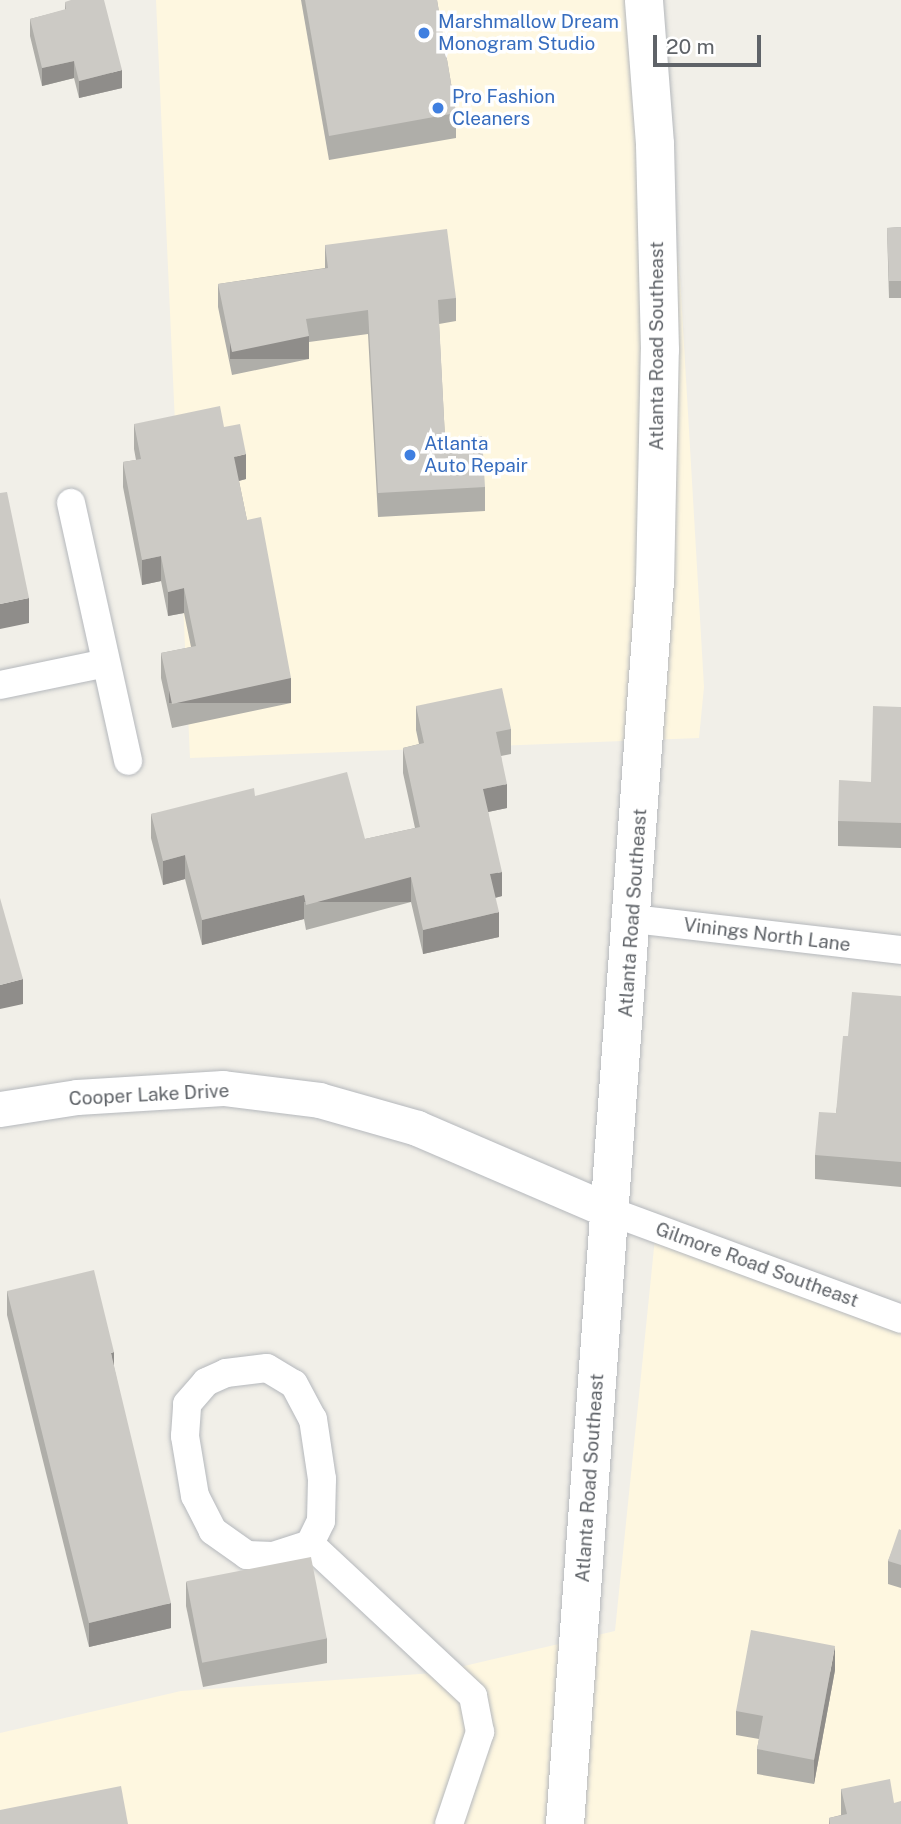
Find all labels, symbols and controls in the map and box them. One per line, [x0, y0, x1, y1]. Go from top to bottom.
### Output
place label: Marshmallow Dream Monogram Studio [438, 11, 619, 55]
scale bar [656, 21, 764, 65]
marker: Marshmallow Dream Monogram Studio [416, 25, 432, 41]
text: 20 m [666, 34, 715, 59]
place label: Pro Fashion Cleaners [452, 86, 555, 130]
marker: Pro Fashion Cleaners [430, 100, 446, 116]
street label: Atlanta Road Southeast [646, 241, 668, 451]
place label: Atlanta Auto Repair [424, 433, 528, 477]
marker: Atlanta Auto Repair [402, 447, 418, 463]
street label: Atlanta Road Southeast [614, 808, 652, 1018]
street label: Vinings North Lane [682, 913, 852, 957]
street label: Cooper Lake Drive [68, 1079, 230, 1111]
street label: Gilmore Road Southeast [652, 1218, 862, 1312]
street label: Atlanta Road Southeast [571, 1373, 609, 1583]

